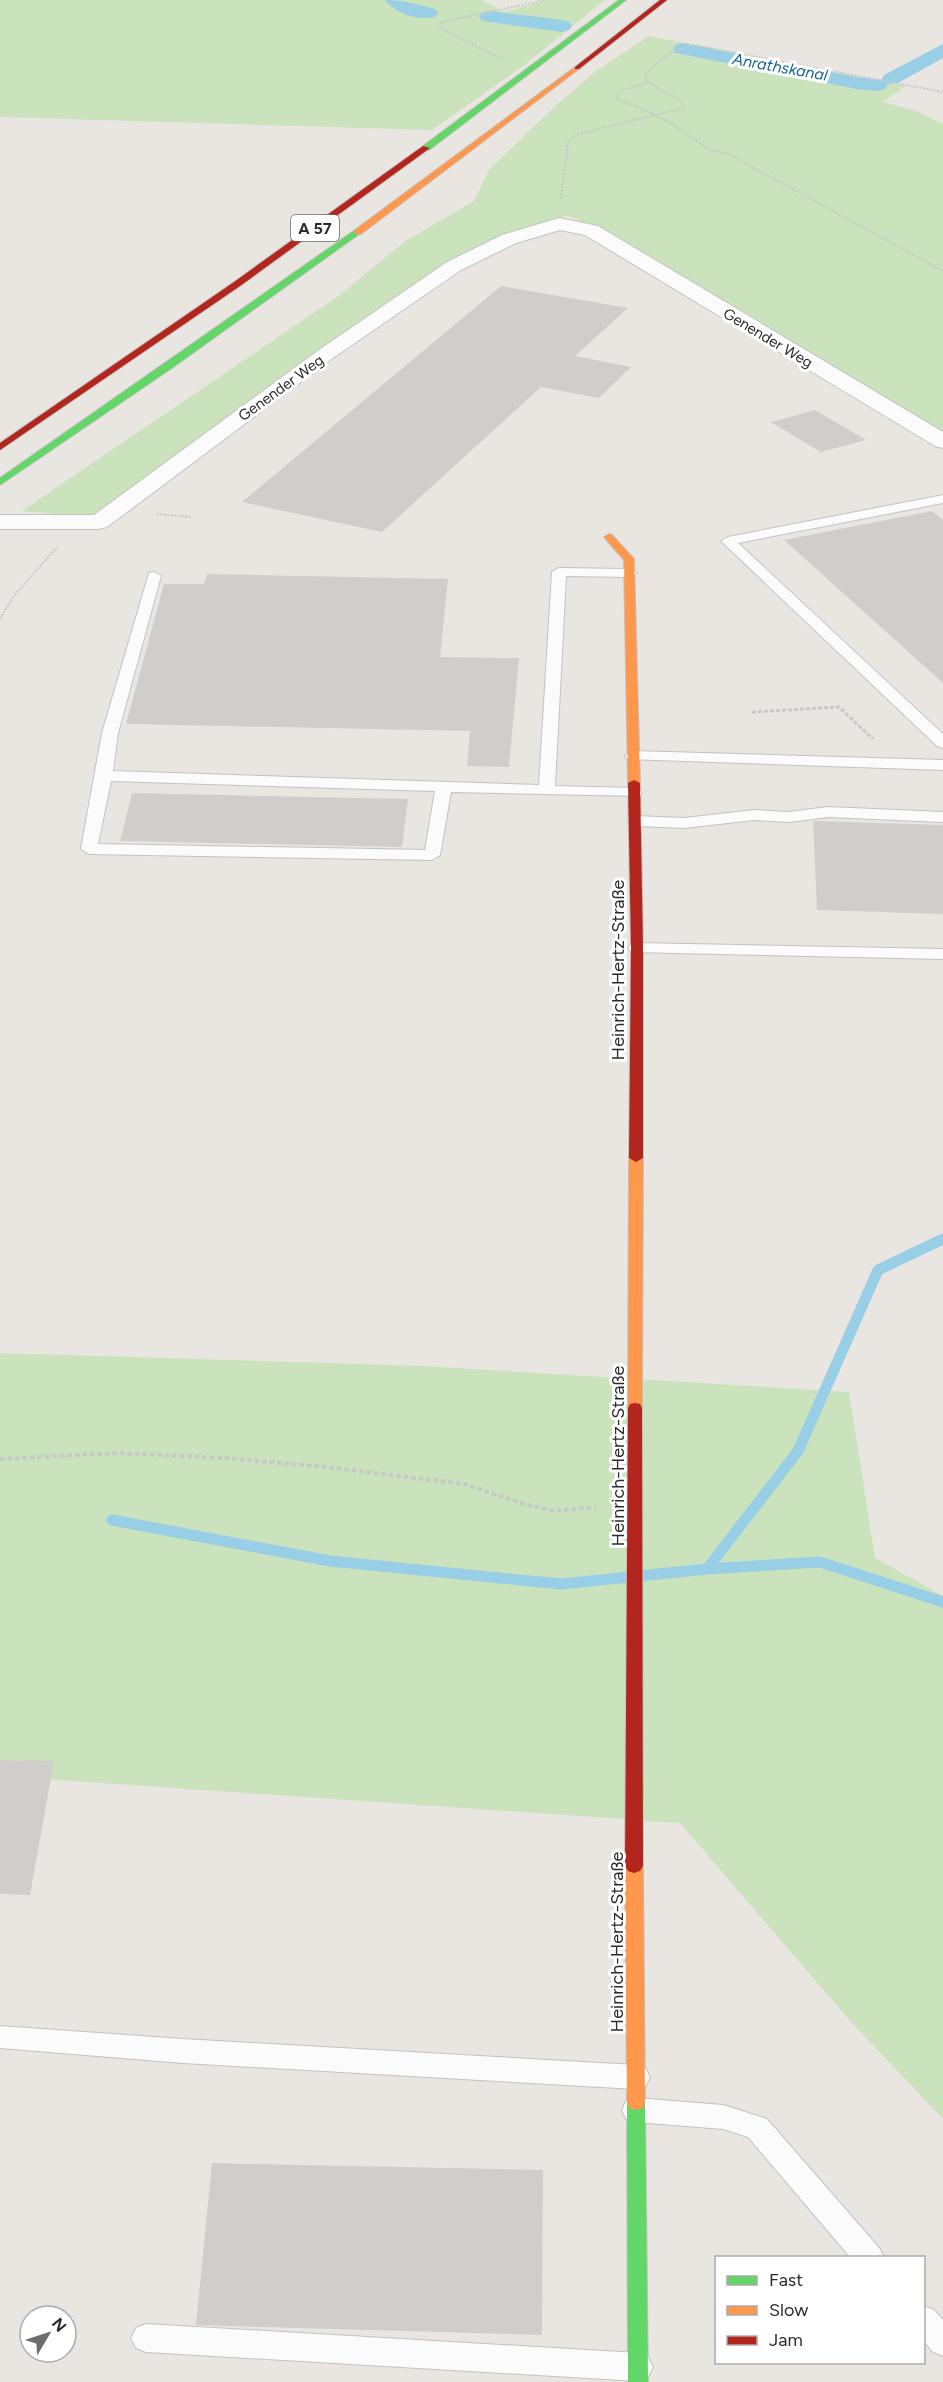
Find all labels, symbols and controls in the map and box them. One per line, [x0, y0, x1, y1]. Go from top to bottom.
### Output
water label: Anrathskanal [730, 49, 829, 85]
road number: A 57 [291, 215, 339, 241]
street label: Genender Weg [720, 304, 816, 372]
street label: Genender Weg [235, 351, 327, 425]
street label: Heinrich-Hertz-Straße [607, 879, 629, 1060]
street label: Heinrich-Hertz-Straße [607, 1365, 629, 1546]
street label: Heinrich-Hertz-Straße [606, 1851, 628, 2032]
legend [715, 2256, 925, 2364]
text: Fast [769, 2269, 803, 2291]
text: Slow [769, 2299, 808, 2321]
north arrow [18, 2304, 78, 2364]
text: N [48, 2314, 71, 2336]
text: Jam [769, 2329, 803, 2351]

